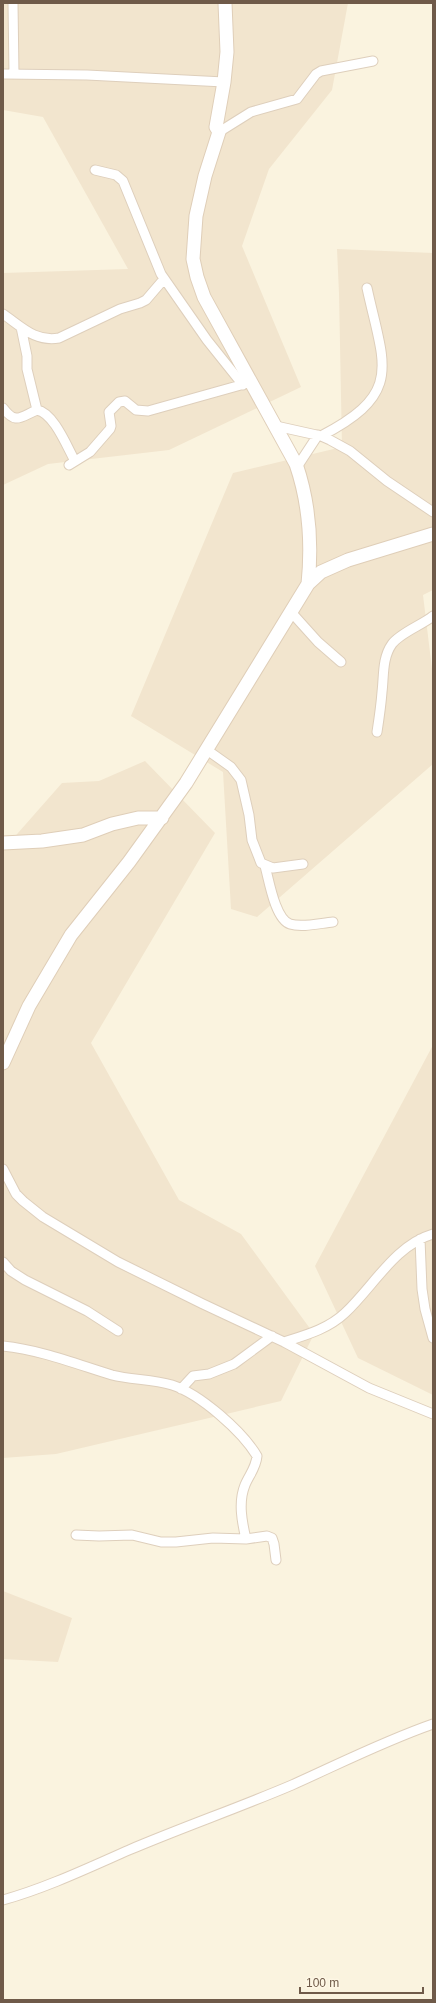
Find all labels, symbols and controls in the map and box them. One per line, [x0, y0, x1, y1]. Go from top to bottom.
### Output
scale bar [300, 1969, 423, 1995]
text: 100 m [306, 1976, 339, 1990]

